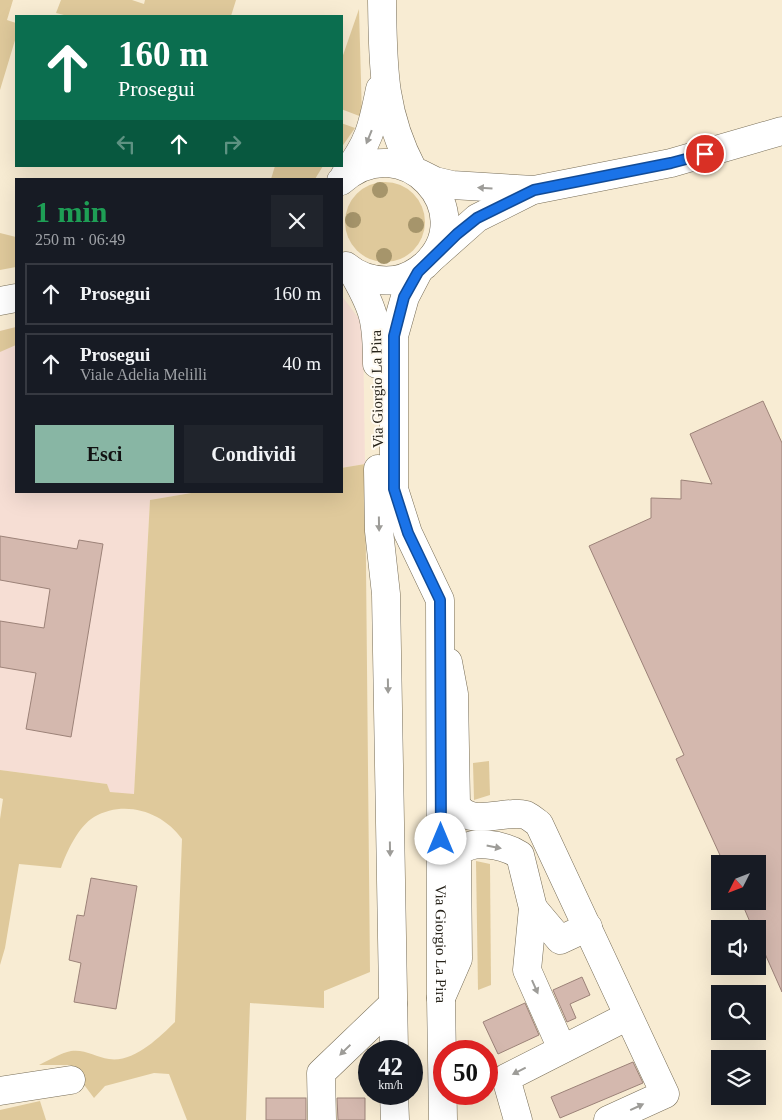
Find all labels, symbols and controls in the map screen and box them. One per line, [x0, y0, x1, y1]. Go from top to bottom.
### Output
icon: ahead [35, 35, 100, 100]
text: 160 m [118, 35, 208, 74]
text: Prosegui [118, 76, 195, 101]
icon: left [112, 130, 140, 158]
icon: ahead [165, 130, 193, 158]
icon: right [218, 130, 246, 158]
one-way arrow [365, 130, 372, 145]
pin [684, 133, 726, 175]
icon: arrive [691, 140, 719, 168]
one-way arrow [477, 184, 493, 192]
text: 1 min [35, 195, 108, 228]
button: close [271, 195, 323, 247]
text: 250 m · 06:49 [35, 231, 125, 248]
icon: ahead [37, 280, 65, 308]
text: Prosegui [80, 283, 150, 304]
text: 160 m [273, 283, 321, 304]
street label: Via Giorgio La Pira [368, 329, 386, 448]
text: Prosegui [80, 344, 150, 365]
icon: ahead [37, 350, 65, 378]
text: 40 m [282, 353, 321, 374]
text: Viale Adelia Melilli [80, 366, 207, 383]
button: Esci [35, 425, 174, 483]
button: Condividi [184, 425, 323, 483]
one-way arrow [375, 516, 383, 532]
one-way arrow [384, 678, 392, 694]
position arrow [414, 812, 466, 864]
one-way arrow [386, 841, 394, 857]
one-way arrow [486, 844, 502, 852]
north arrow [711, 855, 766, 910]
map controls [711, 855, 766, 1105]
street label: Via Giorgio La Pira [433, 885, 449, 1004]
button: sound [711, 920, 766, 975]
one-way arrow [531, 979, 539, 994]
button: search [711, 985, 766, 1040]
speed limit sign: 50 [433, 1040, 498, 1105]
one-way arrow [339, 1044, 351, 1056]
button: layers [711, 1050, 766, 1105]
text: 42 [378, 1053, 403, 1080]
one-way arrow [511, 1067, 526, 1075]
text: km/h [378, 1078, 403, 1092]
one-way arrow [630, 1103, 644, 1111]

